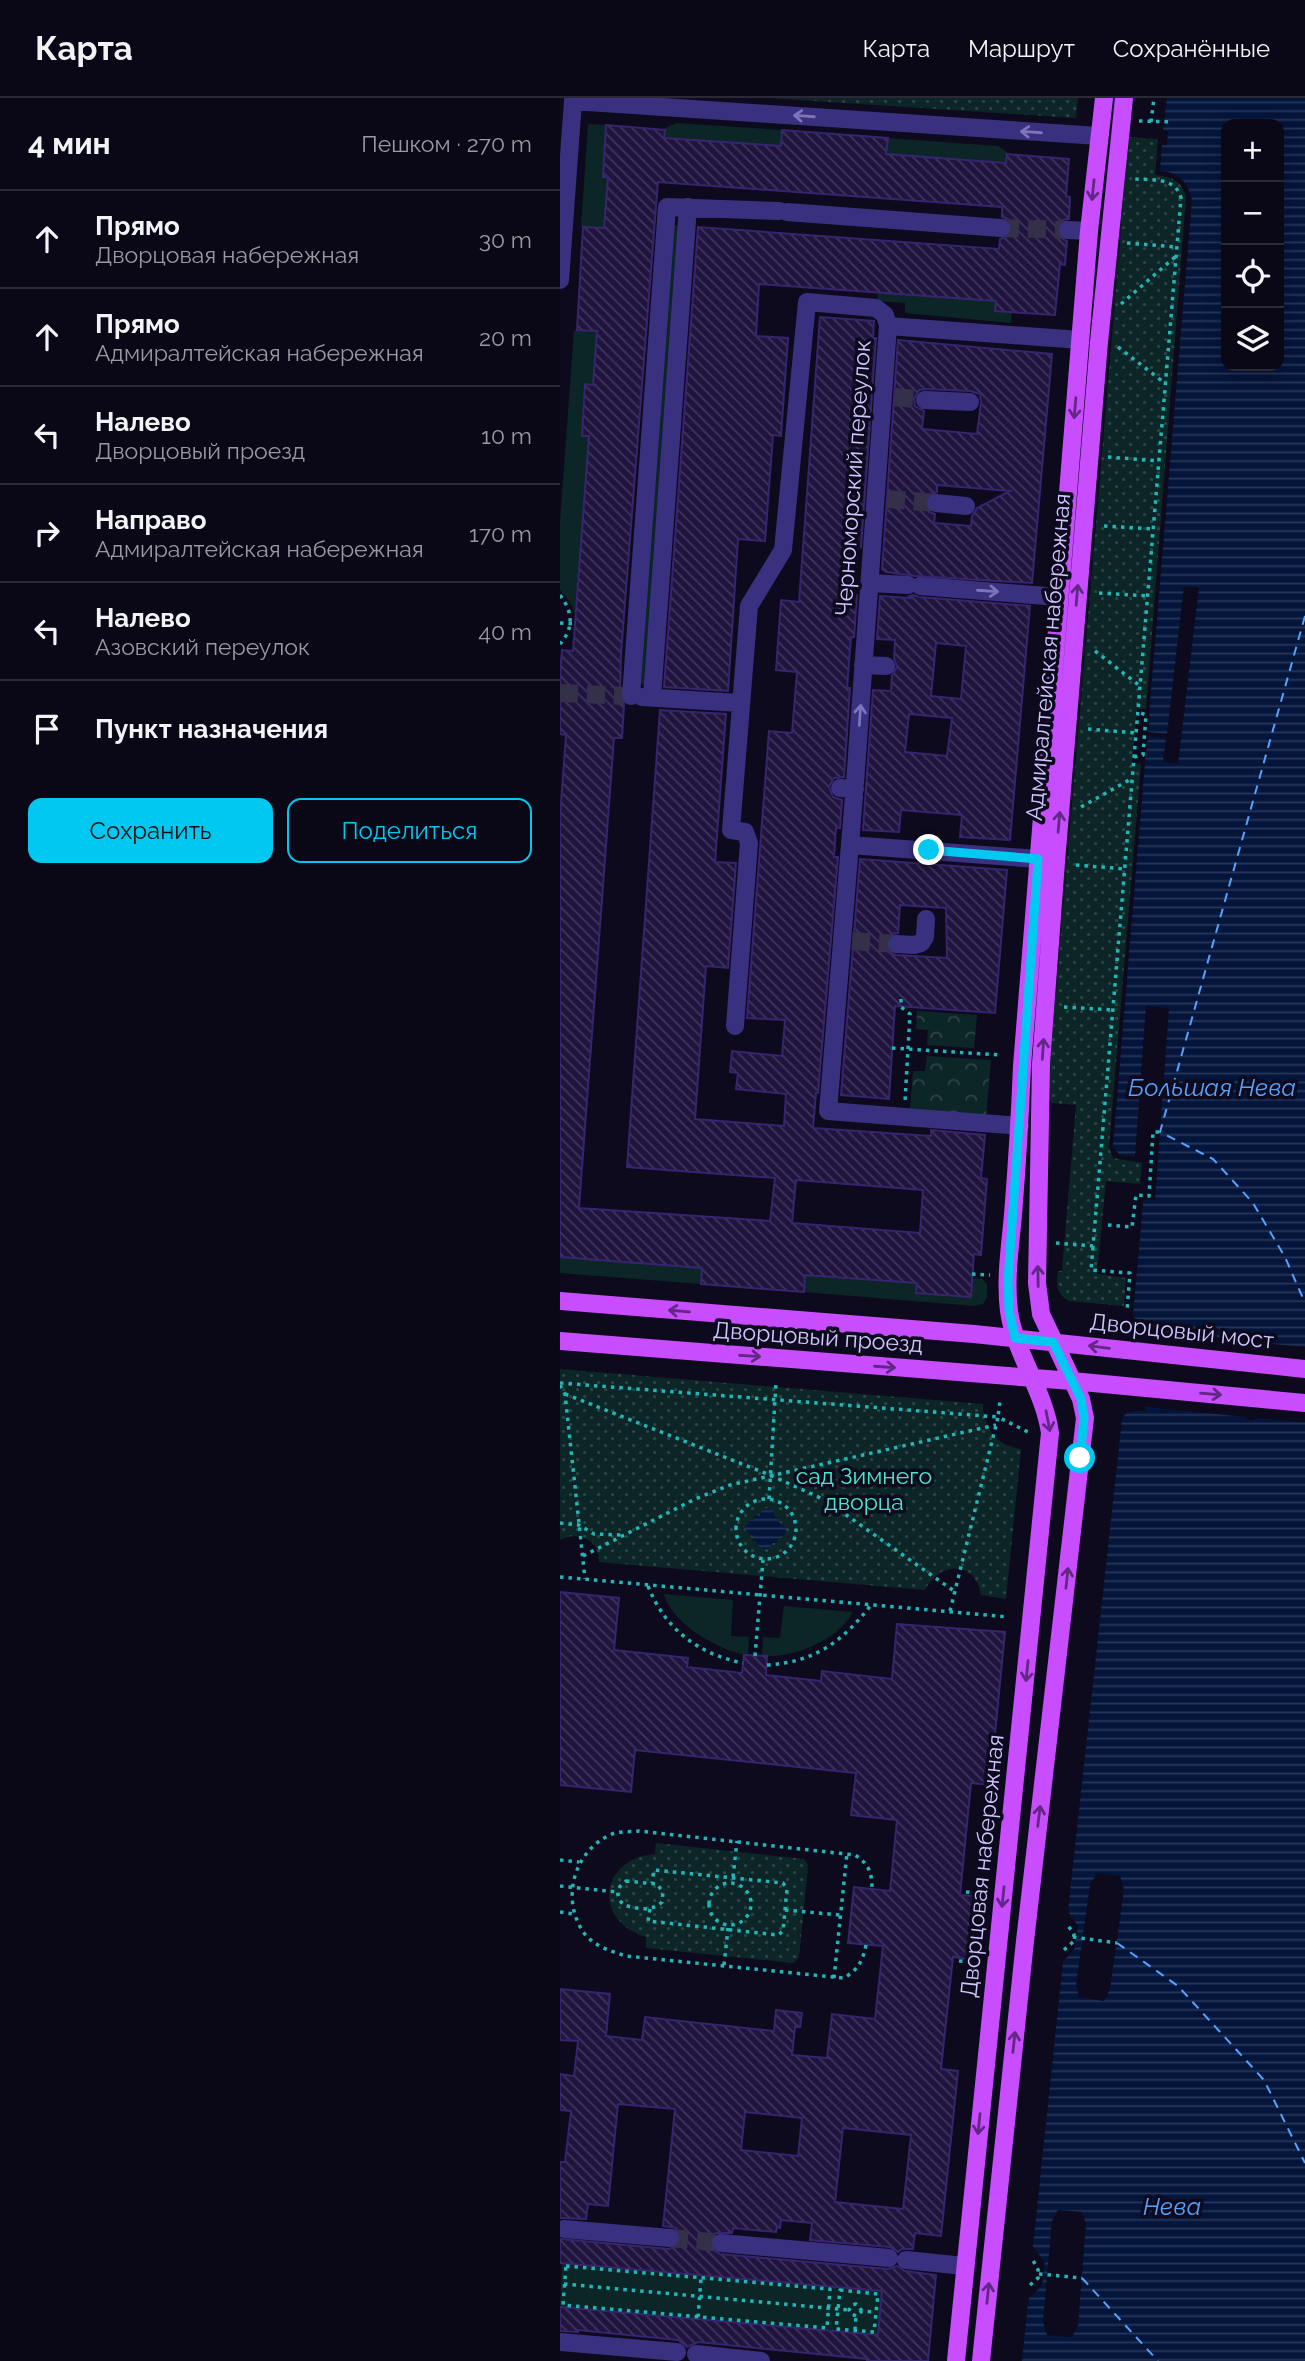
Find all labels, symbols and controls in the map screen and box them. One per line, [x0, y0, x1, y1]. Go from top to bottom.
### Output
text: Карта [35, 29, 133, 68]
text: Карта [862, 34, 930, 63]
text: Маршрут [968, 34, 1075, 63]
text: Сохранённые [1113, 34, 1270, 63]
one-way arrow [793, 109, 816, 122]
map controls [1221, 119, 1284, 371]
button: + [1221, 119, 1284, 182]
one-way arrow [1020, 125, 1043, 138]
text: 4 мин [28, 126, 111, 161]
text: Пешком · 270 m [361, 130, 532, 157]
one-way arrow [1087, 178, 1100, 201]
button: − [1221, 182, 1284, 245]
text: Прямо [95, 211, 180, 241]
icon: ahead [28, 220, 66, 258]
text: 30 m [479, 226, 532, 253]
text: Дворцовая набережная [95, 241, 359, 268]
button: locate [1221, 245, 1284, 308]
button: layers [1221, 308, 1284, 371]
text: Прямо [95, 309, 180, 339]
icon: ahead [28, 318, 66, 356]
text: 20 m [479, 324, 532, 351]
text: Адмиралтейская набережная [95, 339, 424, 366]
street label: Черноморский переулок [829, 339, 876, 617]
one-way arrow [1068, 396, 1081, 418]
text: Налево [95, 407, 191, 437]
icon: left [28, 416, 66, 454]
text: 10 m [481, 422, 532, 449]
text: Дворцовый проезд [95, 437, 305, 464]
street label: Адмиралтейская набережная [1020, 492, 1075, 822]
text: Направо [95, 505, 206, 535]
icon: right [28, 514, 66, 552]
text: 170 m [469, 520, 532, 547]
text: Адмиралтейская набережная [95, 535, 424, 562]
one-way arrow [1071, 584, 1084, 607]
one-way arrow [976, 585, 999, 598]
text: Налево [95, 603, 191, 633]
icon: left [28, 612, 66, 650]
text: 40 m [478, 618, 532, 645]
text: Азовский переулок [95, 633, 310, 660]
one-way arrow [854, 704, 867, 726]
icon: arrive [28, 710, 66, 748]
text: Пункт назначения [95, 714, 328, 744]
button: Сохранить [28, 798, 273, 863]
button: Поделиться [287, 798, 532, 863]
one-way arrow [1053, 811, 1066, 833]
route end [913, 834, 944, 865]
one-way arrow [1036, 1037, 1049, 1060]
water label: Большая Нева [1128, 1073, 1296, 1102]
one-way arrow [1031, 1265, 1045, 1288]
one-way arrow [668, 1304, 691, 1317]
street label: Дворцовый мост [1089, 1307, 1276, 1354]
street label: Дворцовый проезд [712, 1316, 924, 1357]
one-way arrow [1088, 1341, 1111, 1354]
one-way arrow [738, 1350, 761, 1363]
one-way arrow [874, 1360, 897, 1373]
one-way arrow [1199, 1388, 1222, 1401]
one-way arrow [1041, 1409, 1055, 1432]
route start [1064, 1442, 1095, 1473]
park label: сад Зимнего дворца [796, 1462, 932, 1515]
one-way arrow [1060, 1567, 1073, 1589]
one-way arrow [1020, 1659, 1033, 1682]
street label: Дворцовая набережная [954, 1733, 1009, 1999]
one-way arrow [1033, 1806, 1046, 1828]
one-way arrow [996, 1886, 1009, 1908]
one-way arrow [1008, 2032, 1021, 2054]
one-way arrow [972, 2112, 985, 2135]
water label: Нева [1143, 2192, 1201, 2221]
one-way arrow [982, 2282, 995, 2305]

